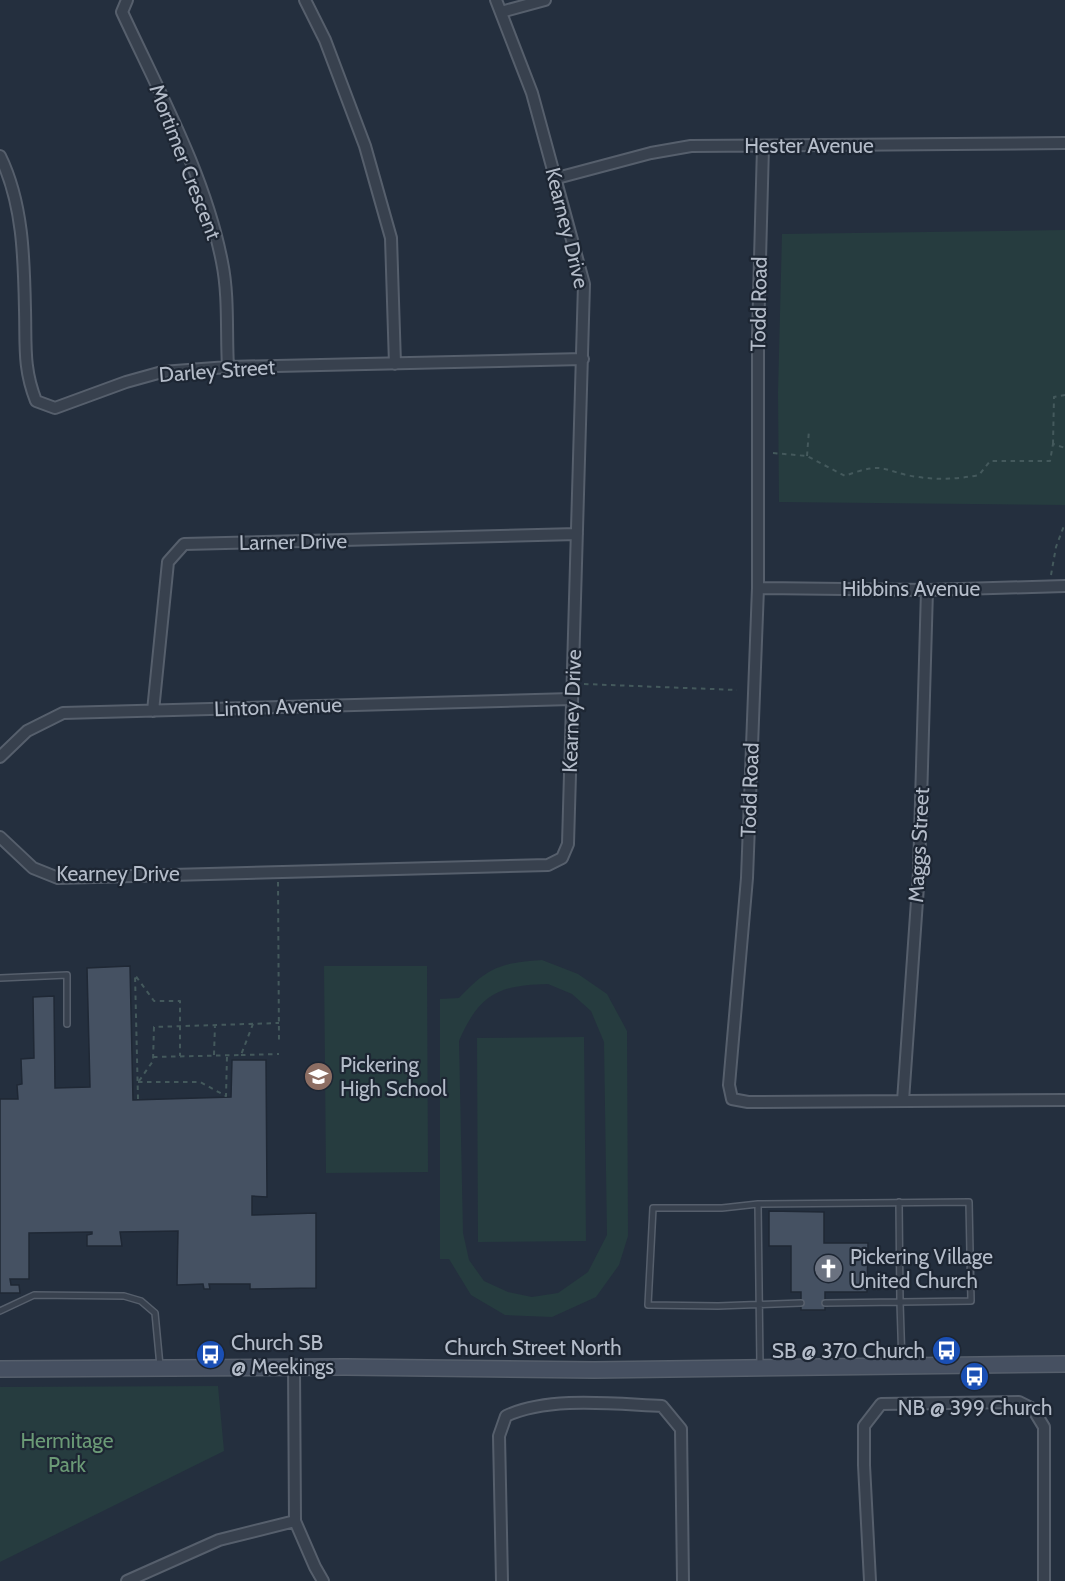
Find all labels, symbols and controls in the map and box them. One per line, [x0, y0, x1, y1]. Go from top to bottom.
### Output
street label: Mortimer Crescent [144, 81, 227, 243]
street label: Hester Avenue [744, 133, 874, 158]
street label: Kearney Drive [540, 165, 595, 291]
street label: Todd Road [745, 256, 772, 352]
street label: Darley Street [158, 354, 276, 387]
street label: Larner Drive [239, 528, 348, 555]
street label: Hibbins Avenue [842, 576, 981, 601]
street label: Kearney Drive [557, 649, 586, 773]
street label: Linton Avenue [214, 692, 343, 721]
street label: Todd Road [735, 742, 764, 838]
street label: Maggs Street [903, 787, 934, 903]
street label: Kearney Drive [56, 861, 180, 886]
place label: Pickering High School [340, 1052, 447, 1101]
school or university icon: Pickering High School [303, 1061, 335, 1093]
place label: Pickering Village United Church [850, 1244, 993, 1293]
church icon: Pickering Village United Church [813, 1253, 845, 1285]
place label: Church SB @ Meekings [231, 1330, 334, 1379]
street label: Church Street North [444, 1335, 622, 1360]
bus stop icon: SB @ 370 Church [930, 1335, 962, 1367]
place label: SB @ 370 Church [772, 1338, 925, 1363]
bus stop icon: Church SB @ Meekings [194, 1339, 226, 1371]
bus stop icon: NB @ 399 Church [959, 1361, 991, 1393]
place label: NB @ 399 Church [898, 1395, 1052, 1420]
park label: Hermitage Park [20, 1428, 114, 1477]

